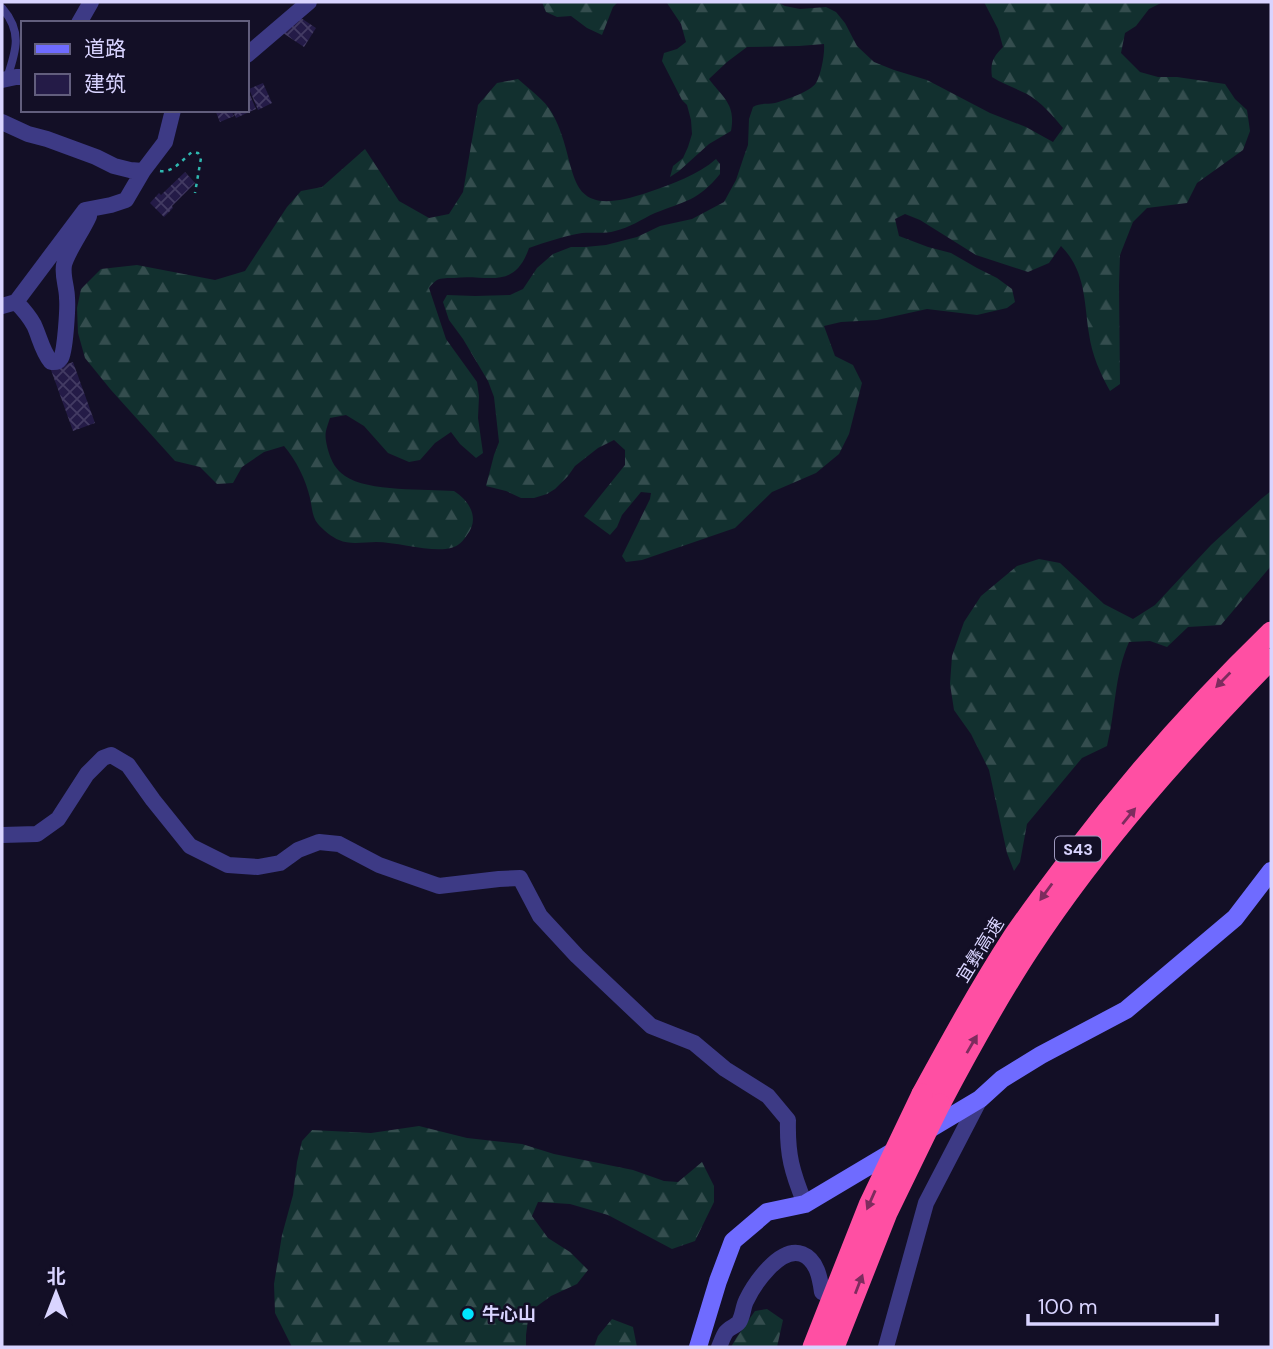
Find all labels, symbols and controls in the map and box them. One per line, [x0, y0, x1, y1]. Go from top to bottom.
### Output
legend [21, 21, 248, 112]
text: 道路 [84, 35, 126, 63]
text: 建筑 [84, 70, 126, 98]
one-way arrow [1216, 671, 1232, 688]
one-way arrow [1121, 808, 1136, 825]
road number: S43 [1055, 836, 1101, 862]
one-way arrow [1039, 883, 1053, 901]
street label: 宜彝高速 [951, 913, 1009, 987]
one-way arrow [966, 1034, 978, 1053]
one-way arrow [865, 1190, 877, 1210]
north arrow [21, 1258, 91, 1328]
text: 北 [46, 1264, 66, 1289]
one-way arrow [854, 1273, 865, 1294]
scale bar [1028, 1282, 1217, 1326]
text: 100 m [1038, 1293, 1098, 1321]
place label: 牛心山 [482, 1302, 536, 1326]
marker: 牛心山 [460, 1306, 476, 1322]

